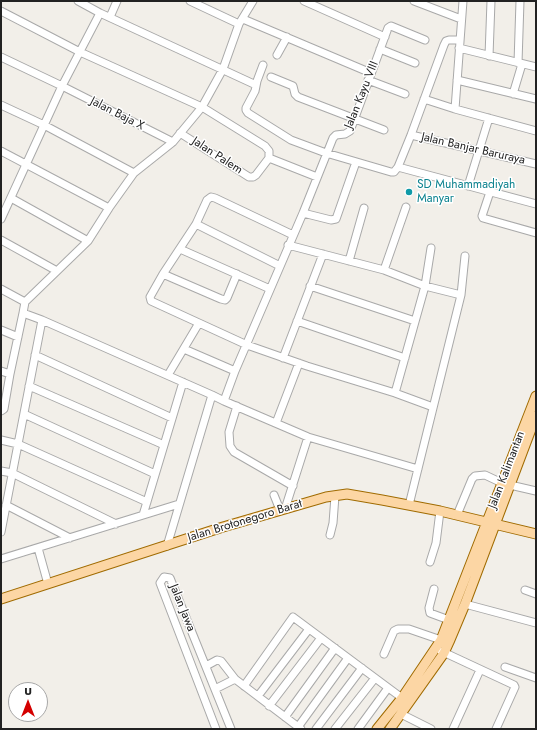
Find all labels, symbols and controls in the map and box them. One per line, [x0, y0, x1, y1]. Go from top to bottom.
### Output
street label: Jalan Kayu VIII [342, 59, 382, 131]
street label: Jalan Baja X [88, 94, 146, 134]
street label: Jalan Banjar Baruraya [420, 130, 526, 168]
street label: Jalan Palem [189, 134, 245, 178]
place label: SD Muhammadiyah Manyar [417, 178, 515, 206]
marker: SD Muhammadiyah Manyar [404, 187, 414, 197]
street label: Jalan Kalimantan [486, 429, 528, 511]
street label: Jalan Brotonegoro Barat [186, 497, 304, 545]
street label: Jalan Jawa [166, 582, 198, 634]
north arrow [8, 682, 48, 722]
text: U [24, 683, 32, 699]

